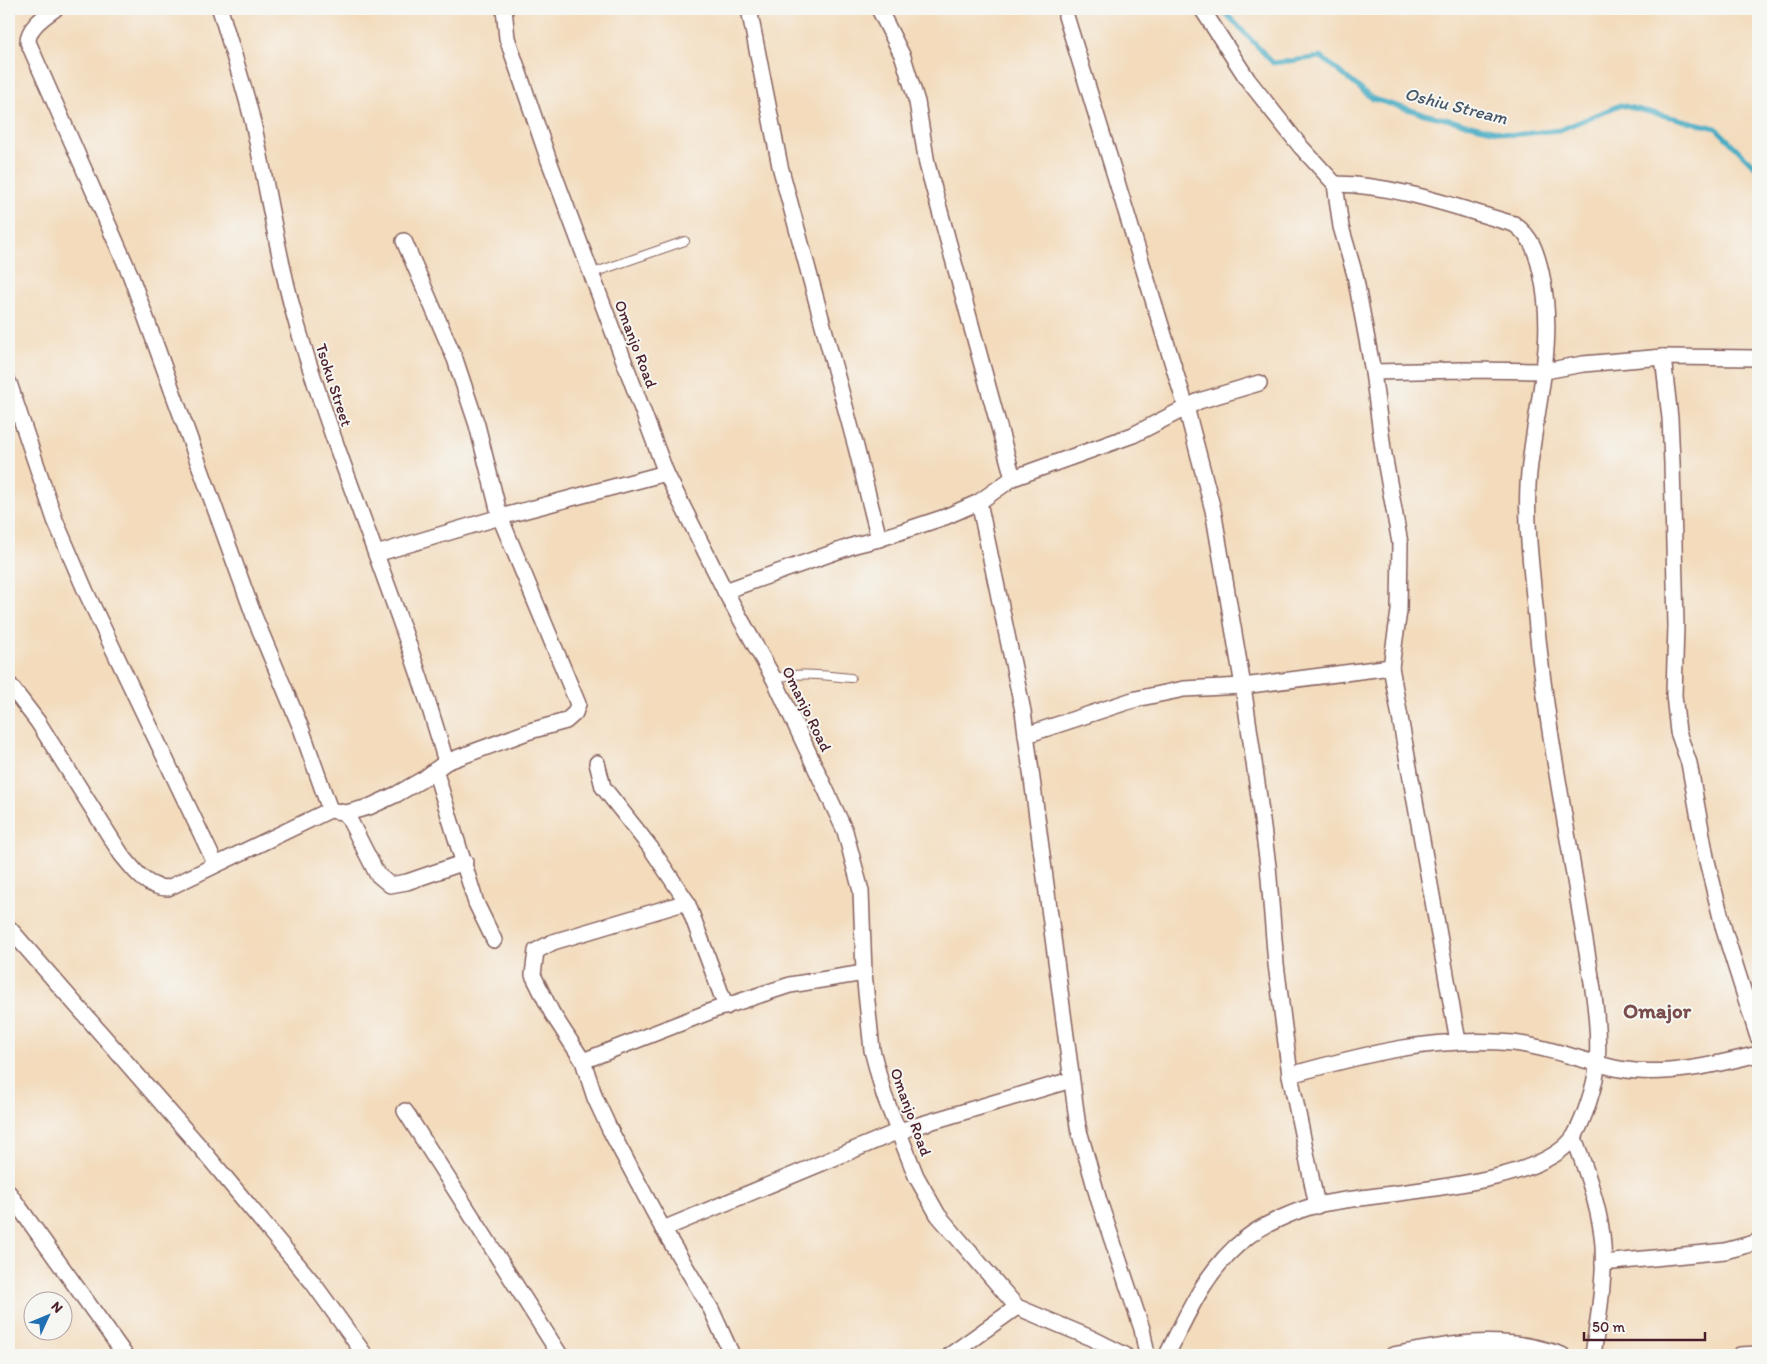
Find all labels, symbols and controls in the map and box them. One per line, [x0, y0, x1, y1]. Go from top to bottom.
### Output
water label: Oshiu Stream [1402, 83, 1510, 130]
street label: Omanjo Road [611, 297, 662, 391]
street label: Tsoku Street [312, 341, 356, 429]
street label: Omanjo Road [778, 663, 836, 755]
district label: Omajor [1623, 998, 1692, 1024]
street label: Omanjo Road [886, 1065, 936, 1159]
north arrow [22, 1292, 72, 1342]
text: N [48, 1298, 66, 1317]
scale bar [1584, 1309, 1706, 1341]
text: 50 m [1592, 1318, 1625, 1336]

